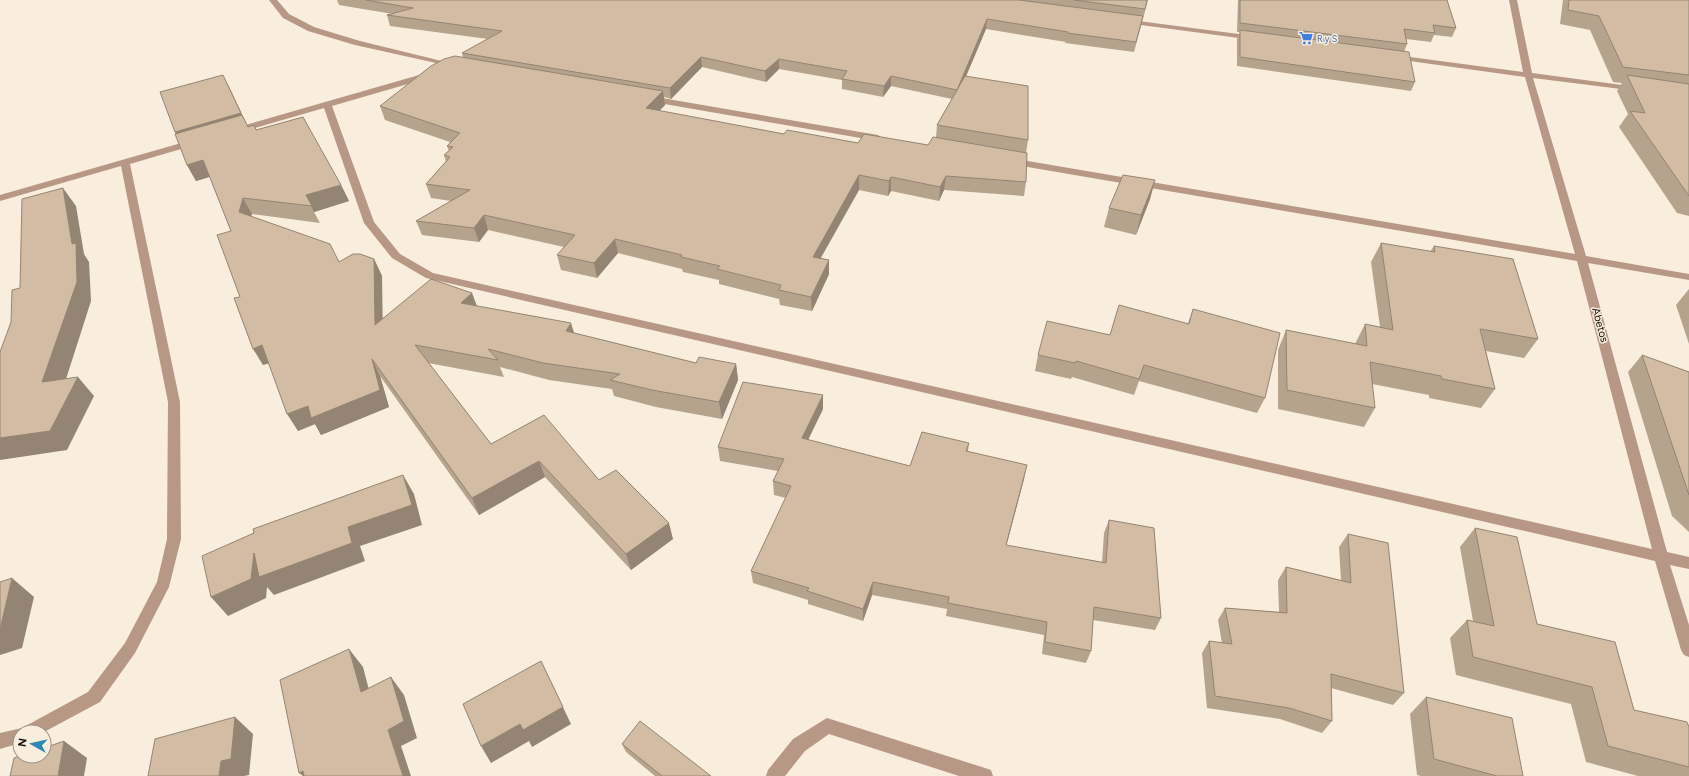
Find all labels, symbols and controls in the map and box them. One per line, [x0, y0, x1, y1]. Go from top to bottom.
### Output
supermarket icon: R y S [1298, 30, 1314, 46]
place label: R y S [1317, 33, 1338, 44]
street label: Abetos [1589, 306, 1611, 344]
north arrow [12, 724, 52, 764]
text: N [16, 738, 30, 748]

